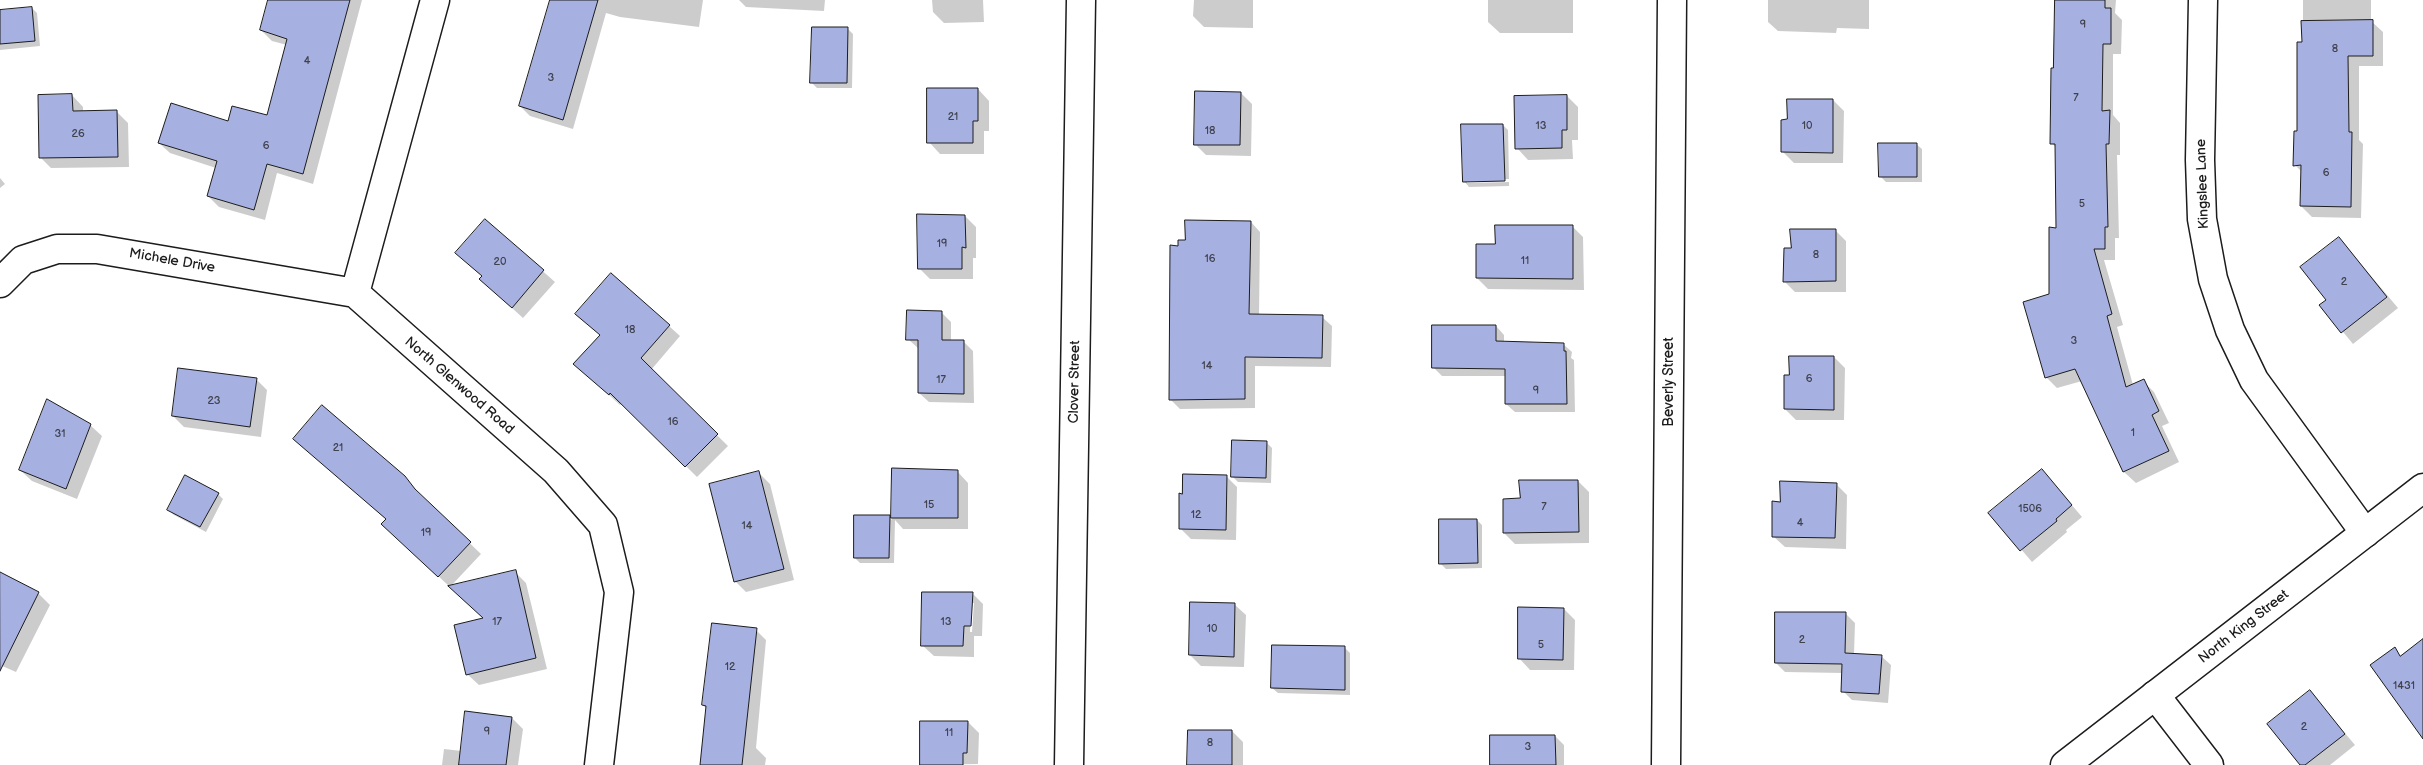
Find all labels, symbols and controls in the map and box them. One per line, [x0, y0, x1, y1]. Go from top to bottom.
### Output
house number: 9 [2080, 18, 2086, 32]
house number: 8 [2332, 42, 2338, 56]
house number: 4 [304, 54, 310, 68]
house number: 3 [548, 71, 554, 85]
house number: 7 [2073, 91, 2079, 105]
house number: 21 [948, 110, 958, 124]
house number: 13 [1535, 119, 1547, 133]
house number: 10 [1802, 119, 1812, 133]
house number: 18 [1205, 124, 1215, 138]
house number: 26 [71, 127, 85, 141]
house number: 6 [263, 139, 269, 153]
street label: Kingslee Lane [2193, 139, 2213, 229]
house number: 6 [2323, 166, 2329, 180]
house number: 5 [2079, 197, 2085, 211]
house number: 19 [937, 237, 947, 251]
street label: Michele Drive [128, 245, 216, 277]
house number: 8 [1813, 248, 1819, 262]
house number: 16 [1205, 252, 1215, 266]
house number: 11 [1521, 254, 1529, 268]
house number: 20 [494, 255, 506, 269]
house number: 2 [2341, 275, 2347, 289]
house number: 18 [625, 323, 635, 337]
street label: North Glenwood Road [401, 334, 517, 438]
house number: 3 [2071, 334, 2077, 348]
street label: Beverly Street [1661, 337, 1677, 427]
street label: Clover Street [1066, 340, 1084, 424]
house number: 14 [1202, 359, 1212, 373]
house number: 6 [1806, 372, 1812, 386]
house number: 17 [936, 373, 946, 387]
house number: 9 [1533, 384, 1539, 398]
house number: 23 [207, 394, 221, 408]
house number: 16 [668, 415, 678, 429]
house number: 1 [2131, 426, 2135, 440]
house number: 31 [54, 427, 66, 441]
house number: 21 [333, 441, 343, 455]
house number: 15 [924, 498, 934, 512]
house number: 7 [1541, 500, 1547, 514]
house number: 1506 [2018, 502, 2042, 516]
house number: 12 [1191, 508, 1201, 522]
house number: 4 [1797, 516, 1803, 530]
house number: 14 [742, 519, 752, 533]
house number: 19 [421, 526, 431, 540]
street label: North King Street [2195, 587, 2293, 667]
house number: 17 [492, 615, 502, 629]
house number: 13 [940, 615, 952, 629]
house number: 10 [1207, 622, 1217, 636]
house number: 2 [1799, 633, 1805, 647]
house number: 5 [1538, 638, 1544, 652]
house number: 12 [725, 660, 735, 674]
house number: 1431 [2393, 679, 2415, 693]
house number: 2 [2301, 720, 2307, 734]
house number: 9 [484, 725, 490, 739]
house number: 11 [945, 726, 953, 740]
house number: 8 [1207, 736, 1213, 750]
house number: 3 [1525, 740, 1531, 754]

